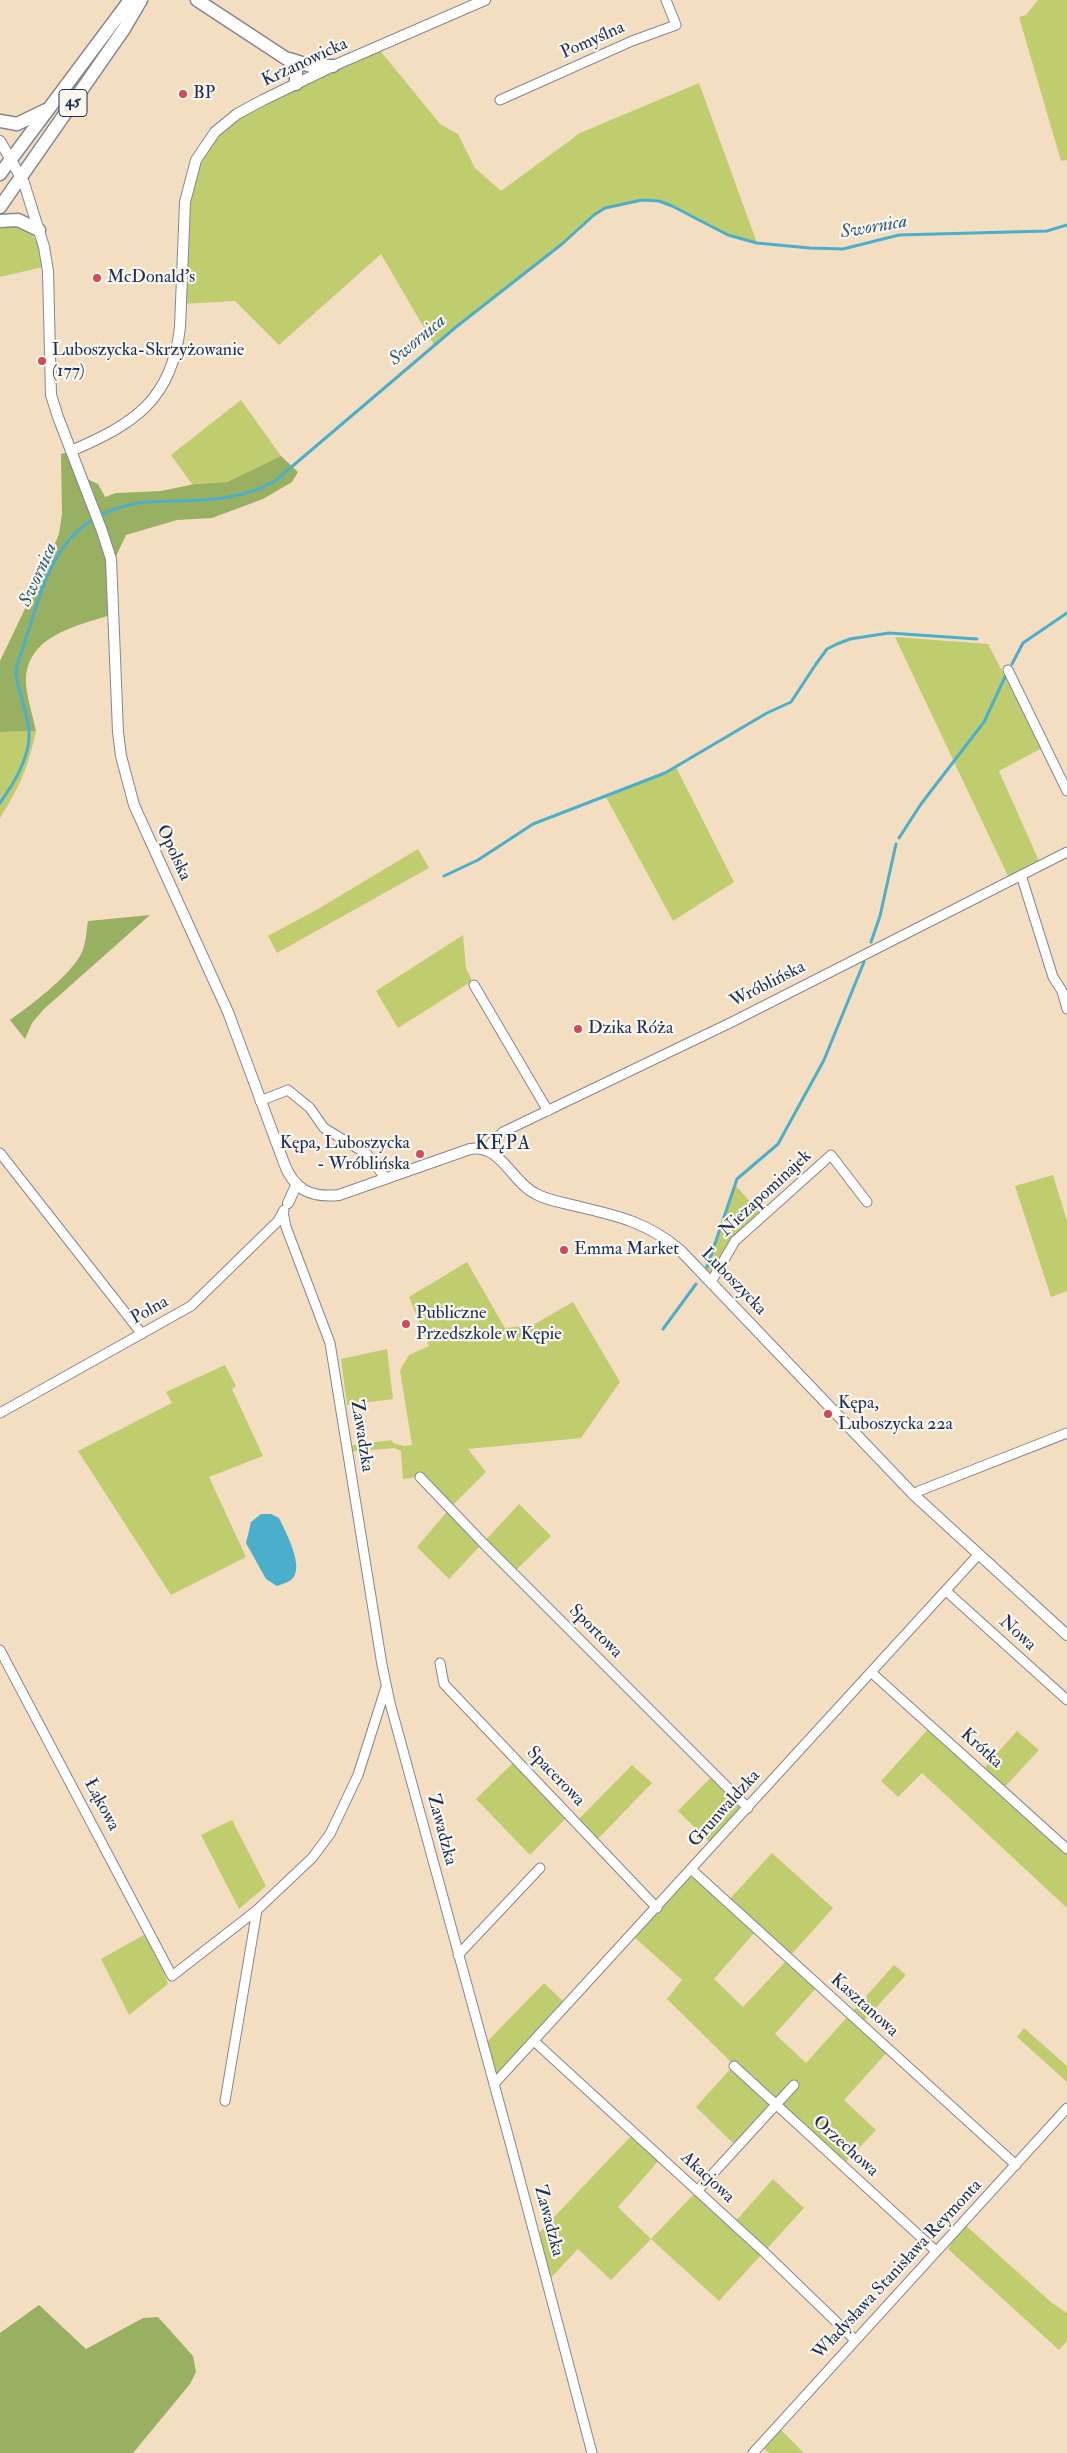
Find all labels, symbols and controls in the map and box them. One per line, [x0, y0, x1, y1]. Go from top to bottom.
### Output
street label: Pomyślna [558, 17, 628, 65]
street label: Krzanowicka [259, 34, 351, 92]
place label: BP [193, 83, 215, 105]
marker: BP [177, 88, 189, 100]
road number: 45 [59, 90, 87, 116]
water label: Swornica [839, 211, 909, 245]
place label: McDonald's [107, 267, 195, 289]
marker: McDonald's [91, 272, 103, 284]
water label: Swornica [385, 311, 451, 371]
place label: Luboszycka-Skrzyżowanie (177) [52, 340, 244, 382]
marker: Luboszycka-Skrzyżowanie (177) [36, 355, 48, 367]
water label: Swornica [15, 540, 63, 610]
street label: Opolska [151, 822, 195, 884]
street label: Wróblińska [727, 957, 809, 1013]
place label: Dzika Róża [588, 1018, 673, 1040]
marker: Dzika Róża [572, 1023, 584, 1035]
place label: Kępa, Luboszycka - Wróblińska [280, 1133, 410, 1176]
district label: KĘPA [474, 1133, 532, 1157]
street label: Niezapominajek [716, 1146, 816, 1242]
marker: Kępa, Luboszycka - Wróblińska [414, 1148, 426, 1160]
place label: Emma Market [574, 1239, 679, 1261]
marker: Emma Market [558, 1244, 570, 1256]
street label: Luboszycka [696, 1244, 770, 1320]
street label: Polna [127, 1292, 173, 1330]
place label: Publiczne Przedszkole w Kępie [416, 1303, 562, 1346]
marker: Publiczne Przedszkole w Kępie [400, 1318, 412, 1330]
place label: Kępa, Luboszycka 22a [838, 1393, 953, 1436]
street label: Zawadzka [345, 1398, 377, 1474]
marker: Kępa, Luboszycka 22a [822, 1408, 834, 1420]
street label: Sportowa [564, 1601, 626, 1663]
street label: Nowa [994, 1612, 1040, 1656]
street label: Krótka [955, 1724, 1007, 1774]
street label: Spacerowa [521, 1743, 589, 1811]
street label: Grunwaldzka [685, 1766, 765, 1852]
street label: Łąkowa [78, 1775, 124, 1835]
street label: Zawadzka [421, 1792, 461, 1868]
street label: Kasztanowa [825, 1970, 903, 2042]
street label: Orzechowa [808, 2112, 882, 2182]
street label: Akacjowa [676, 2148, 738, 2208]
street label: Władysława Stanisława Reymonta [809, 2175, 987, 2365]
street label: Zawadzka [528, 2183, 568, 2259]

